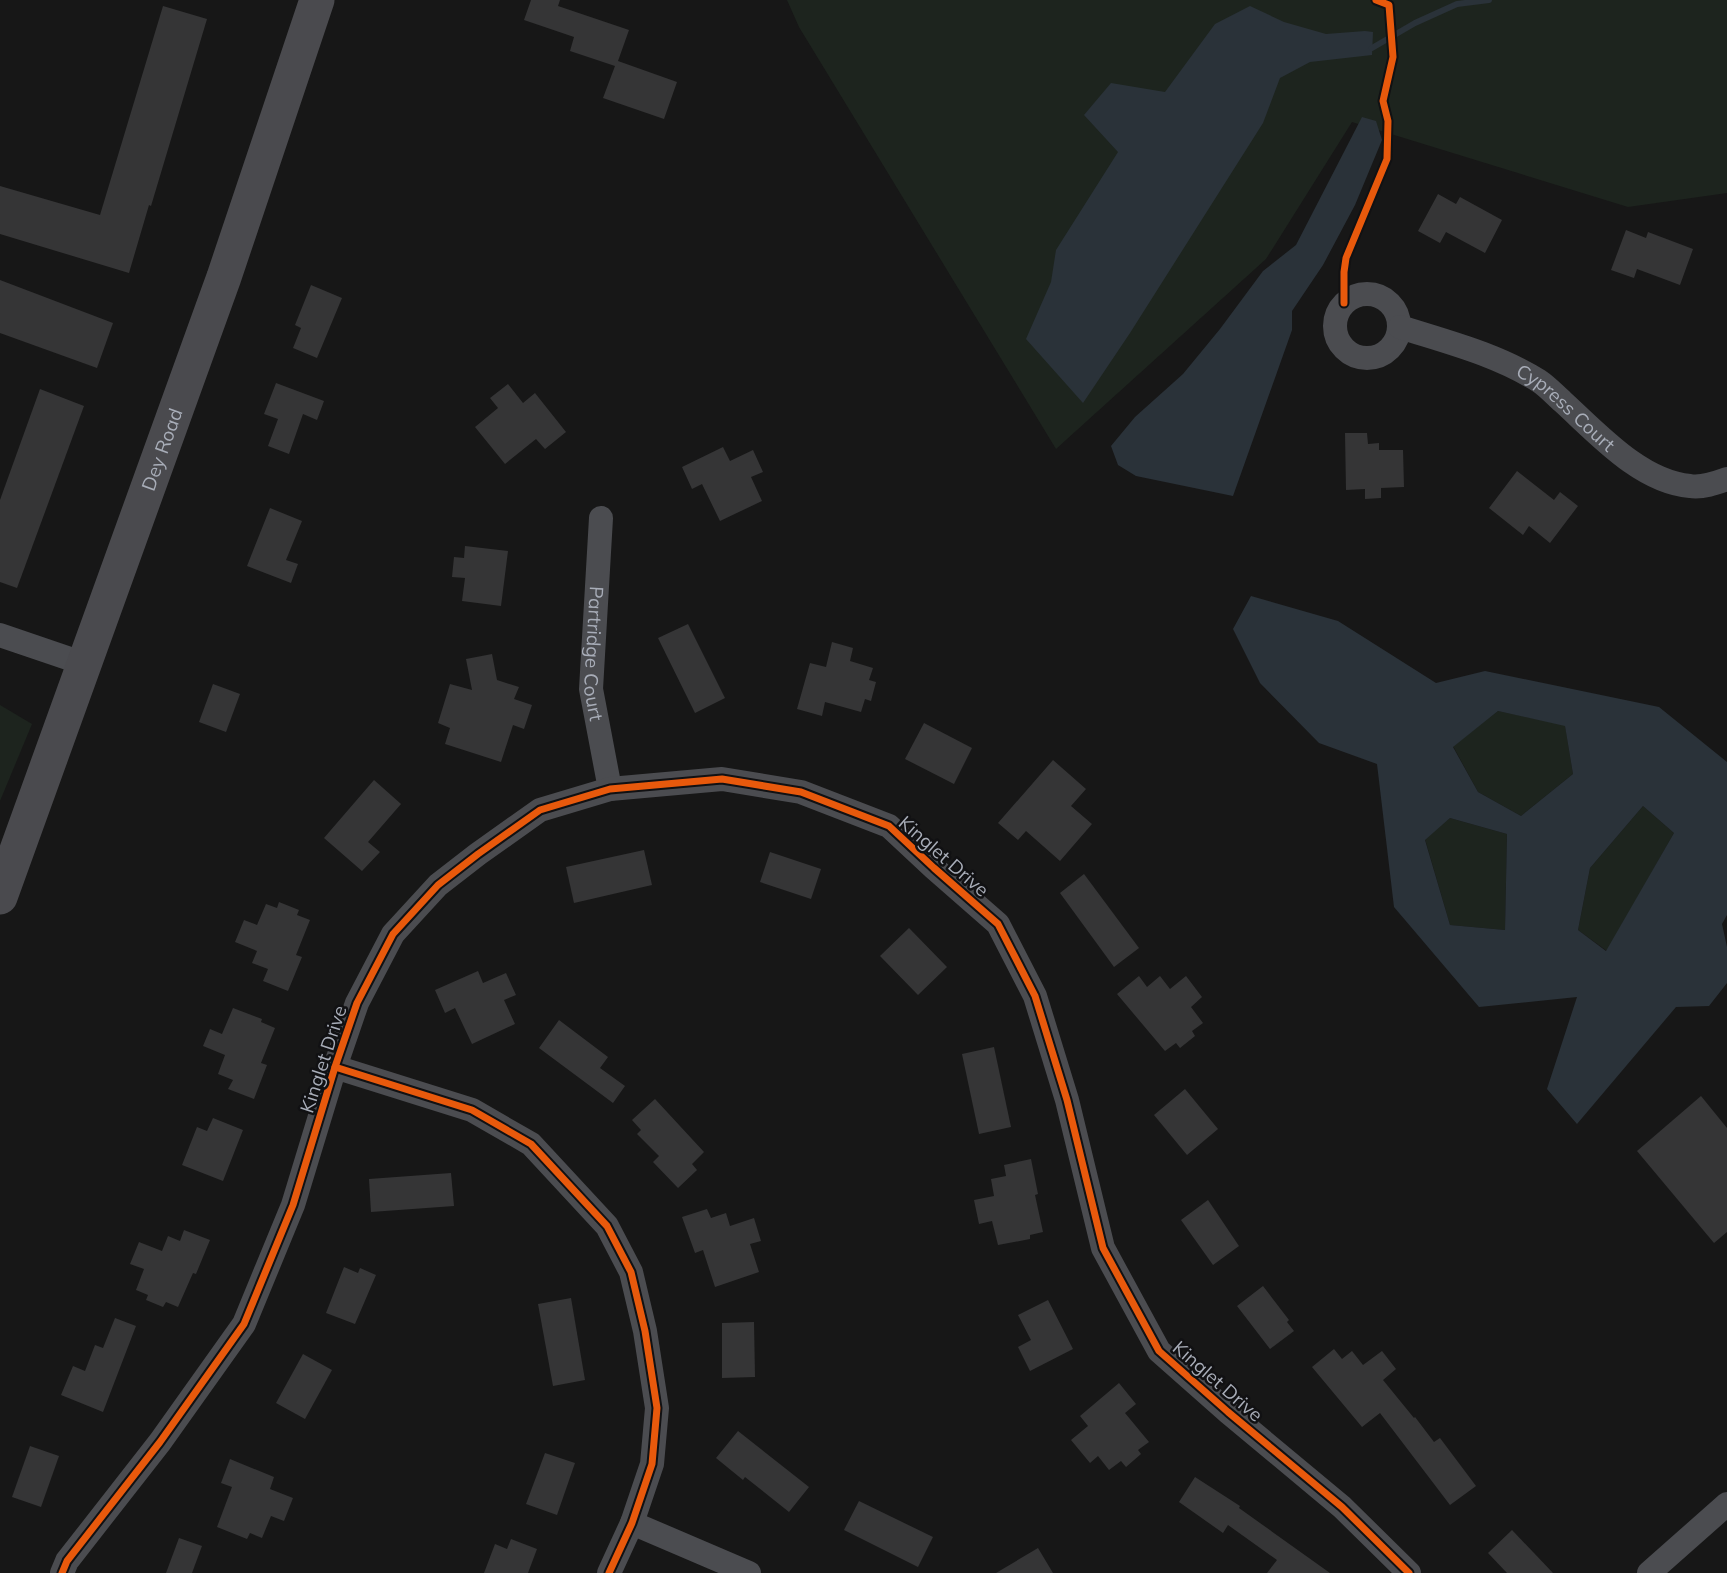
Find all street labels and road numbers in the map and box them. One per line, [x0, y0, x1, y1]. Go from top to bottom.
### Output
street label: Cypress Court [1512, 358, 1620, 457]
street label: Dey Road [136, 405, 188, 494]
street label: Partridge Court [579, 586, 609, 723]
street label: Kinglet Drive [894, 810, 994, 902]
street label: Kinglet Drive [294, 1002, 352, 1116]
street label: Kinglet Drive [1168, 1335, 1268, 1427]

